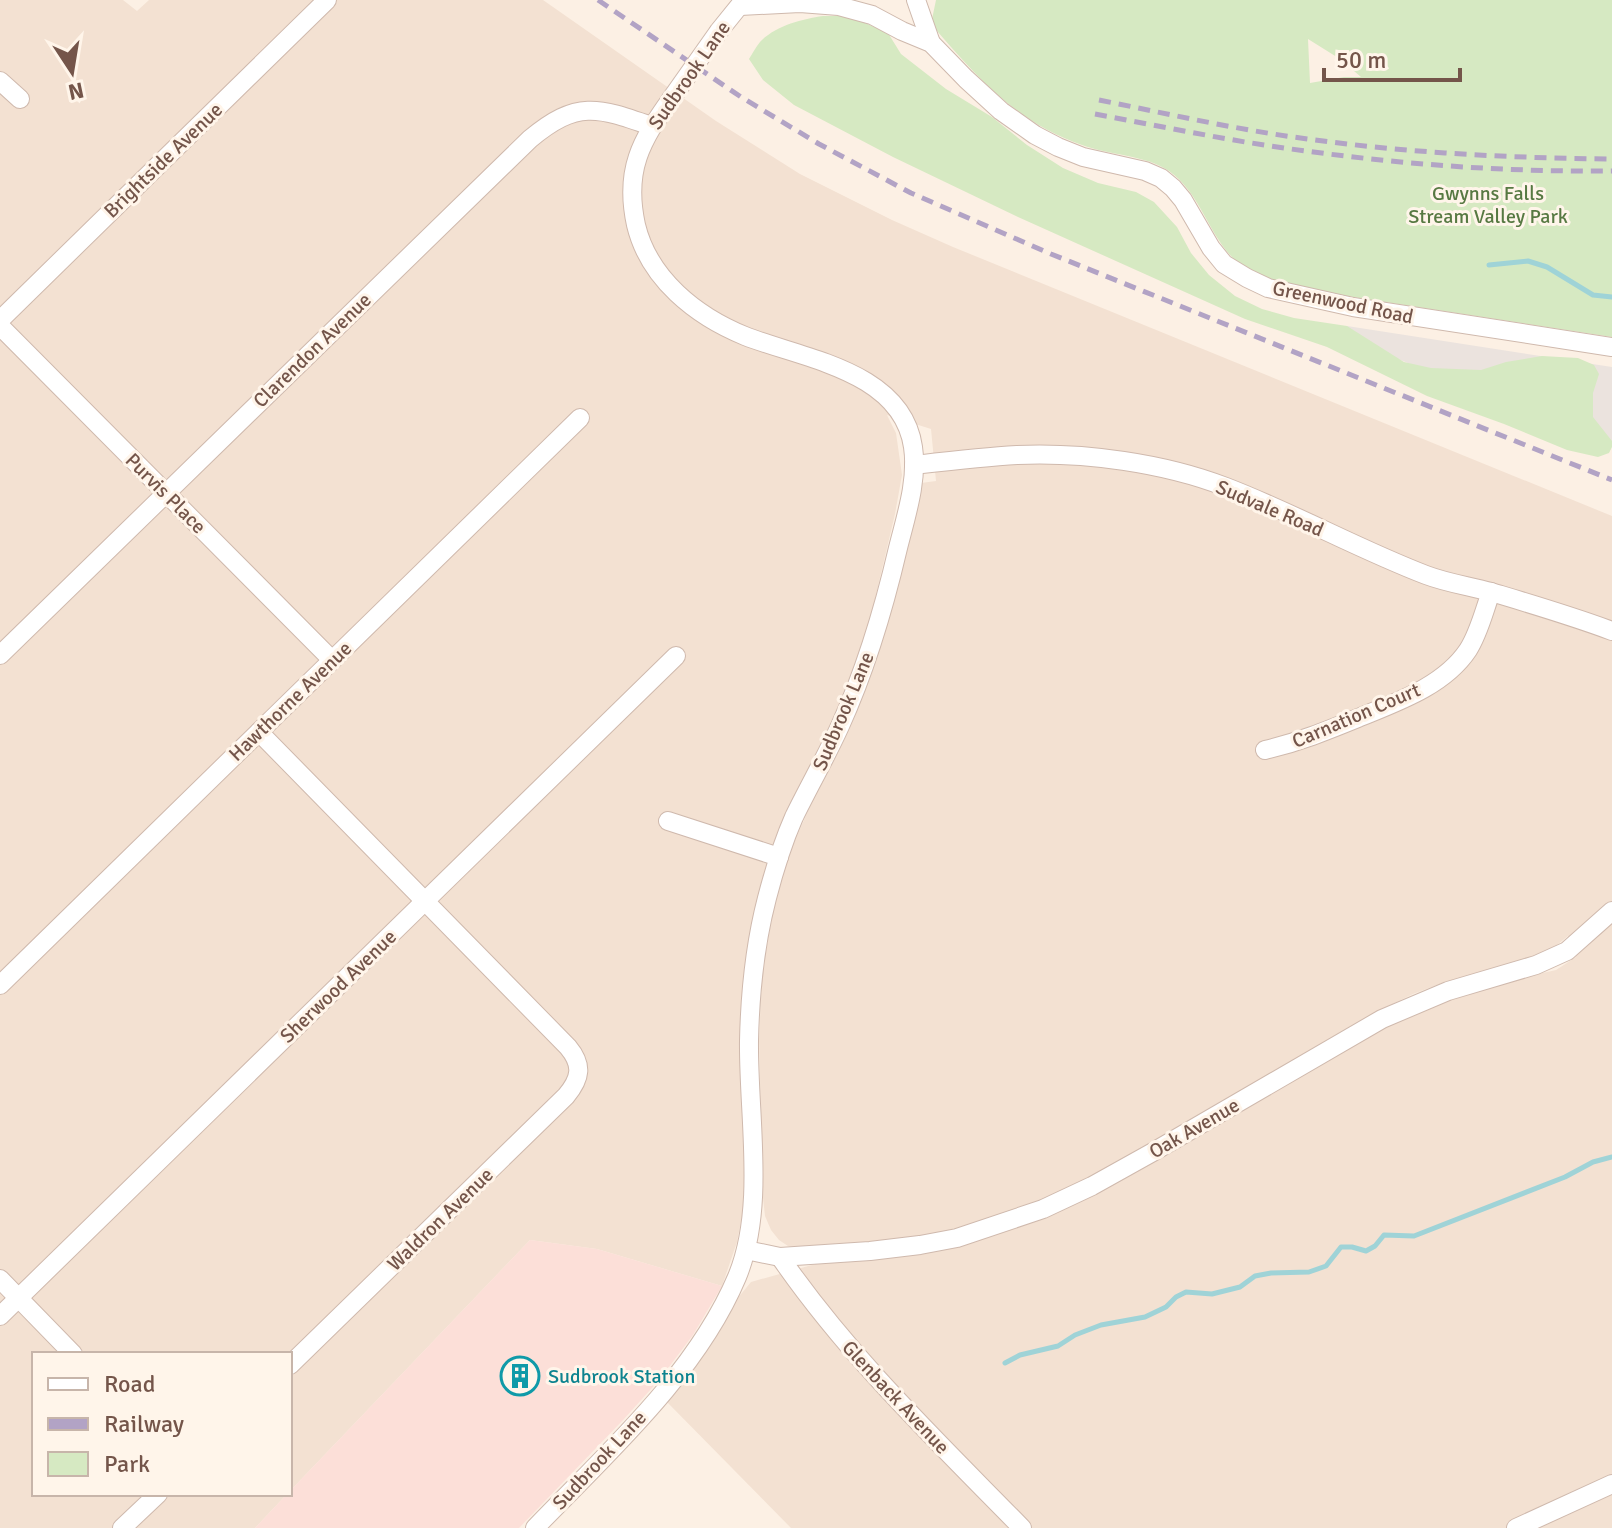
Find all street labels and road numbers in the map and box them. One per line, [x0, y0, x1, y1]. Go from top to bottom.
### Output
street label: Sudbrook Lane [643, 16, 736, 134]
street label: Brightside Avenue [99, 97, 228, 223]
street label: Greenwood Road [1270, 275, 1416, 330]
street label: Clarendon Avenue [248, 288, 377, 413]
street label: Purvis Place [120, 448, 211, 539]
street label: Sudvale Road [1212, 475, 1328, 542]
street label: Hawthorne Avenue [224, 636, 357, 767]
street label: Sudbrook Lane [807, 648, 880, 774]
street label: Carnation Court [1288, 677, 1424, 754]
street label: Sherwood Avenue [275, 924, 402, 1048]
street label: Oak Avenue [1145, 1093, 1244, 1164]
street label: Waldron Avenue [382, 1162, 499, 1276]
street label: Glenback Avenue [837, 1335, 955, 1459]
street label: Sudbrook Lane [547, 1405, 652, 1515]

